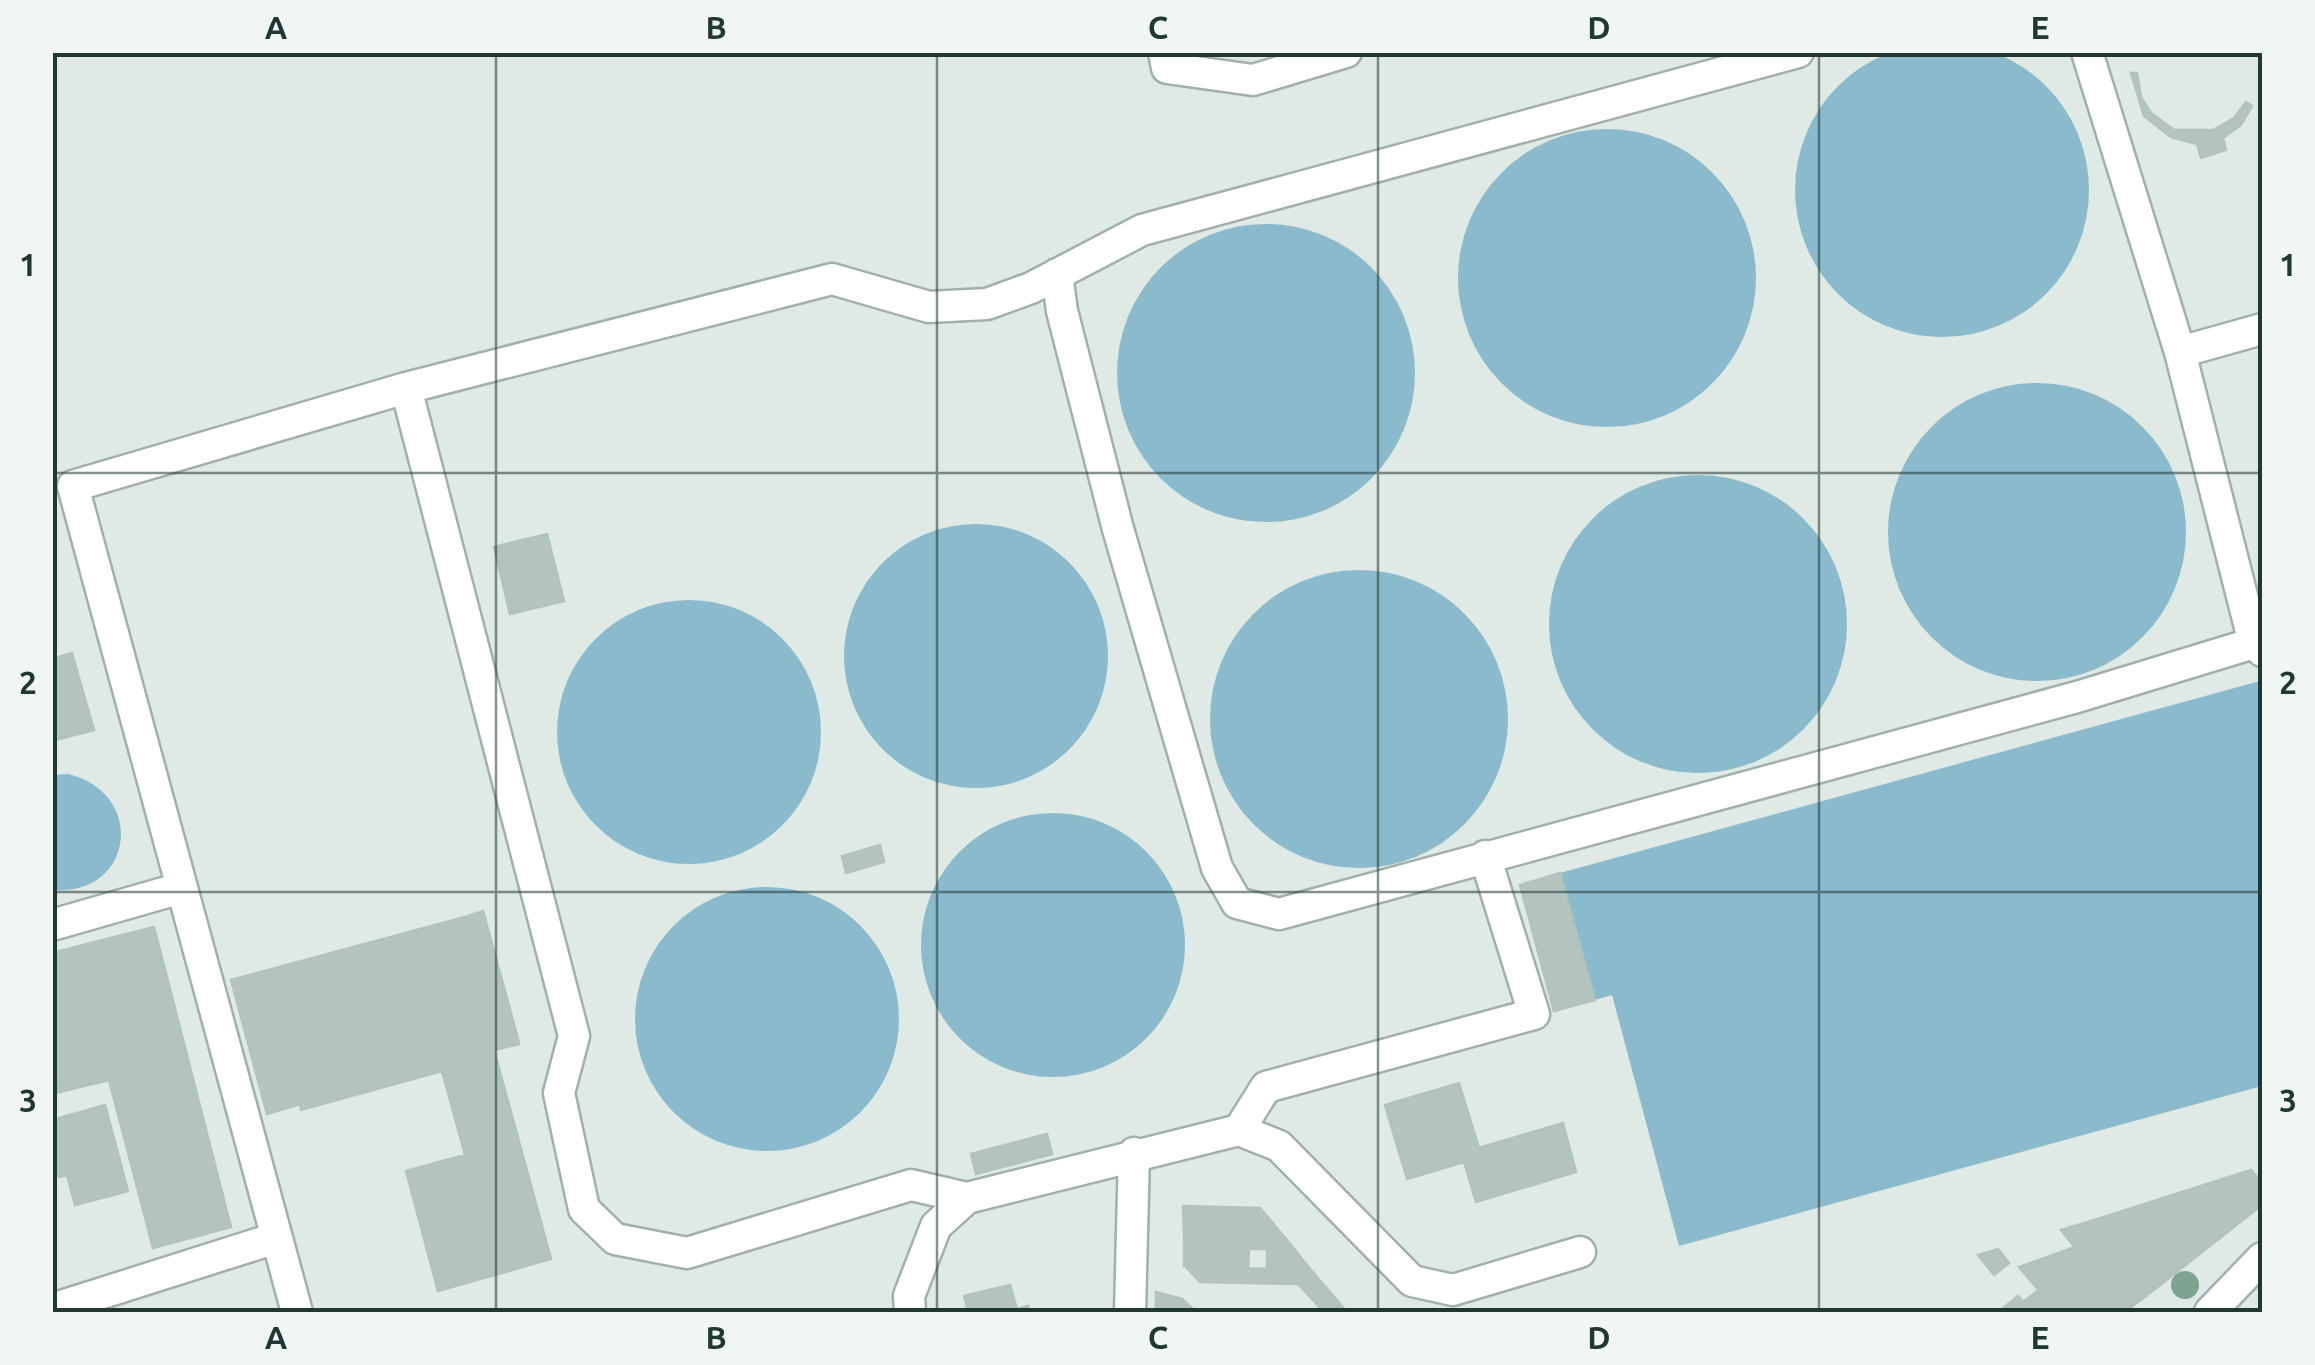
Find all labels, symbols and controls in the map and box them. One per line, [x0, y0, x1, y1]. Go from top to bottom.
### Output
text: A [265, 9, 288, 45]
text: B [705, 9, 727, 45]
text: C [1148, 9, 1168, 45]
text: D [1587, 9, 1611, 45]
text: E [2030, 9, 2050, 45]
text: 1 [19, 246, 37, 282]
text: 1 [2279, 246, 2297, 282]
text: 2 [19, 664, 37, 700]
text: 2 [2279, 664, 2297, 700]
text: 3 [19, 1082, 37, 1118]
text: 3 [2279, 1082, 2297, 1118]
text: A [265, 1319, 288, 1355]
text: B [705, 1319, 727, 1355]
text: C [1148, 1319, 1168, 1355]
text: D [1587, 1319, 1611, 1355]
text: E [2030, 1319, 2050, 1355]

